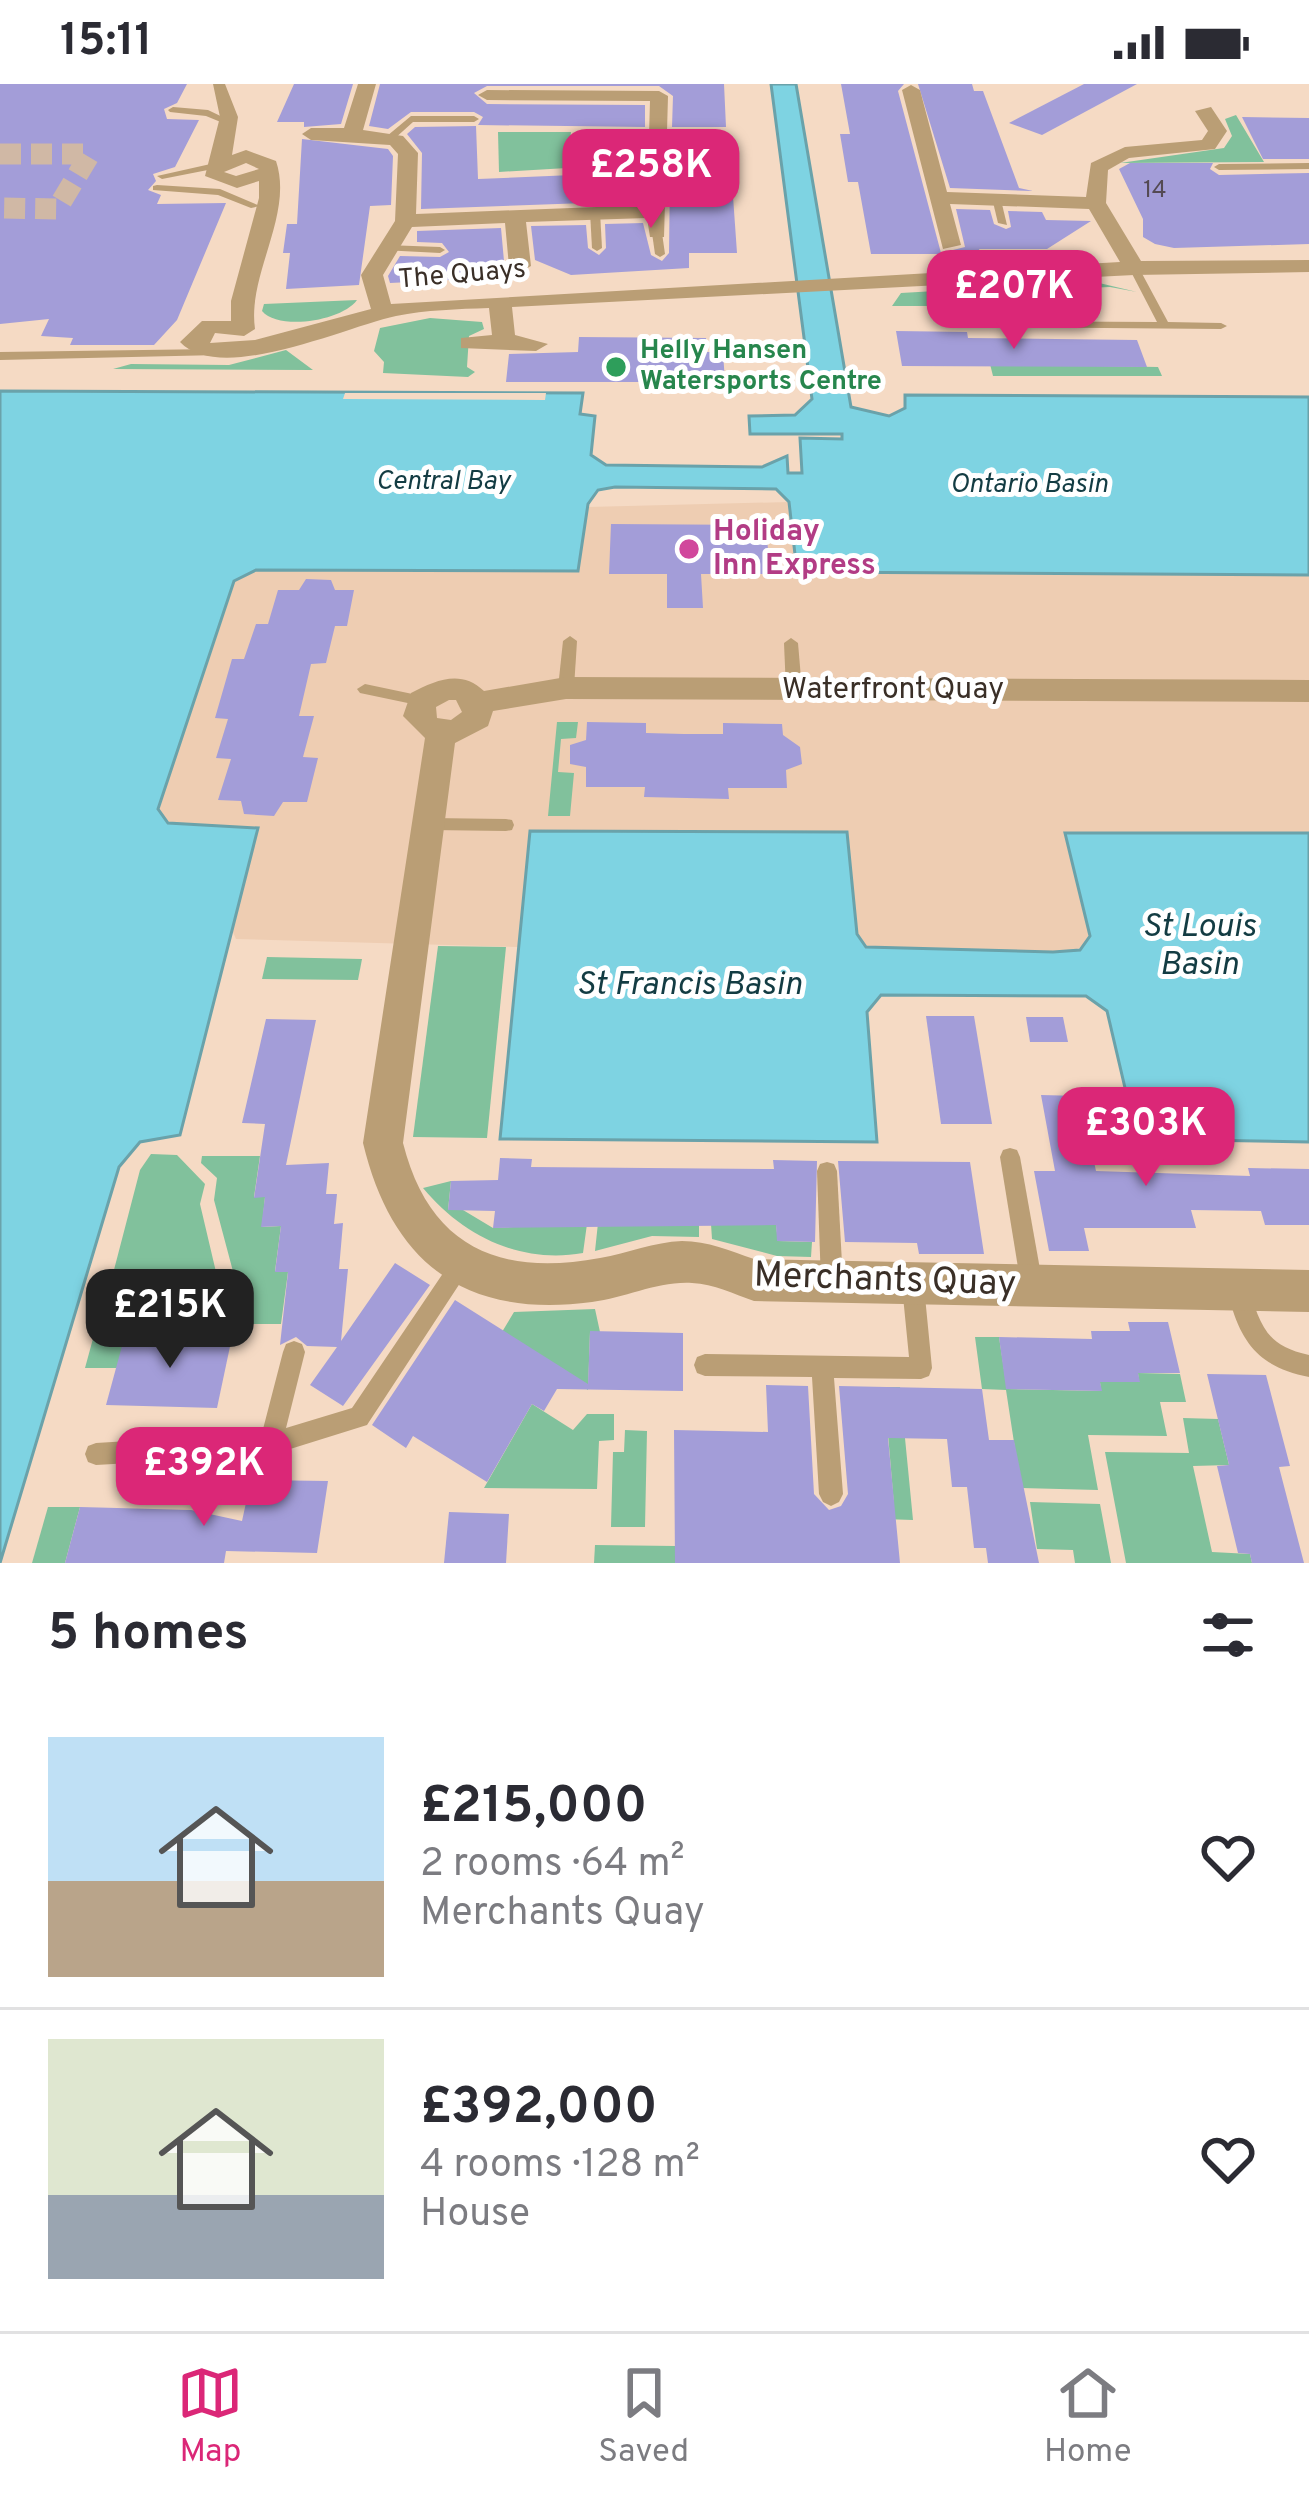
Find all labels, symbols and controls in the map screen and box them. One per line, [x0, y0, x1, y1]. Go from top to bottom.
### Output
text: 15:11 [60, 14, 152, 71]
pin: £258K [567, 129, 735, 231]
text: £258K [589, 143, 713, 192]
house number: 14 [1143, 176, 1167, 206]
pin: £207K [930, 250, 1098, 352]
street label: The Quays [397, 252, 527, 298]
text: £207K [954, 264, 1074, 313]
place label: Helly Hansen Watersports Centre [640, 334, 882, 399]
marker: Helly Hansen Watersports Centre [603, 354, 629, 380]
water label: Central Bay [376, 465, 512, 499]
water label: Ontario Basin [950, 468, 1108, 502]
place label: Holiday Inn Express [713, 514, 876, 585]
marker: Holiday Inn Express [676, 536, 702, 562]
street label: Waterfront Quay [782, 672, 1004, 709]
water label: St Louis Basin [1142, 907, 1257, 987]
water label: St Francis Basin [576, 965, 802, 1007]
pin: £303K [1062, 1087, 1230, 1189]
text: £303K [1085, 1101, 1207, 1150]
street label: Merchants Quay [753, 1253, 1017, 1309]
pin: £215K [86, 1269, 254, 1371]
text: £215K [113, 1283, 227, 1332]
pin: £392K [120, 1427, 288, 1529]
text: £392K [143, 1441, 265, 1490]
icon: filters [1195, 1602, 1261, 1668]
text: 5 homes [48, 1603, 249, 1668]
text: £215,000 [420, 1776, 647, 1841]
icon: home [144, 1785, 288, 1929]
icon: heart [1195, 1824, 1261, 1890]
text: 2 rooms · 64 m² [420, 1841, 685, 1890]
text: Merchants Quay [420, 1890, 705, 1939]
text: £392,000 [420, 2077, 658, 2142]
icon: home [144, 2087, 288, 2231]
icon: heart [1195, 2126, 1261, 2192]
text: 4 rooms · 128 m² [420, 2142, 700, 2191]
text: House [420, 2191, 530, 2240]
tab: Map [177, 2360, 243, 2474]
tab: Saved [598, 2360, 689, 2474]
tab: Home [1044, 2360, 1132, 2474]

